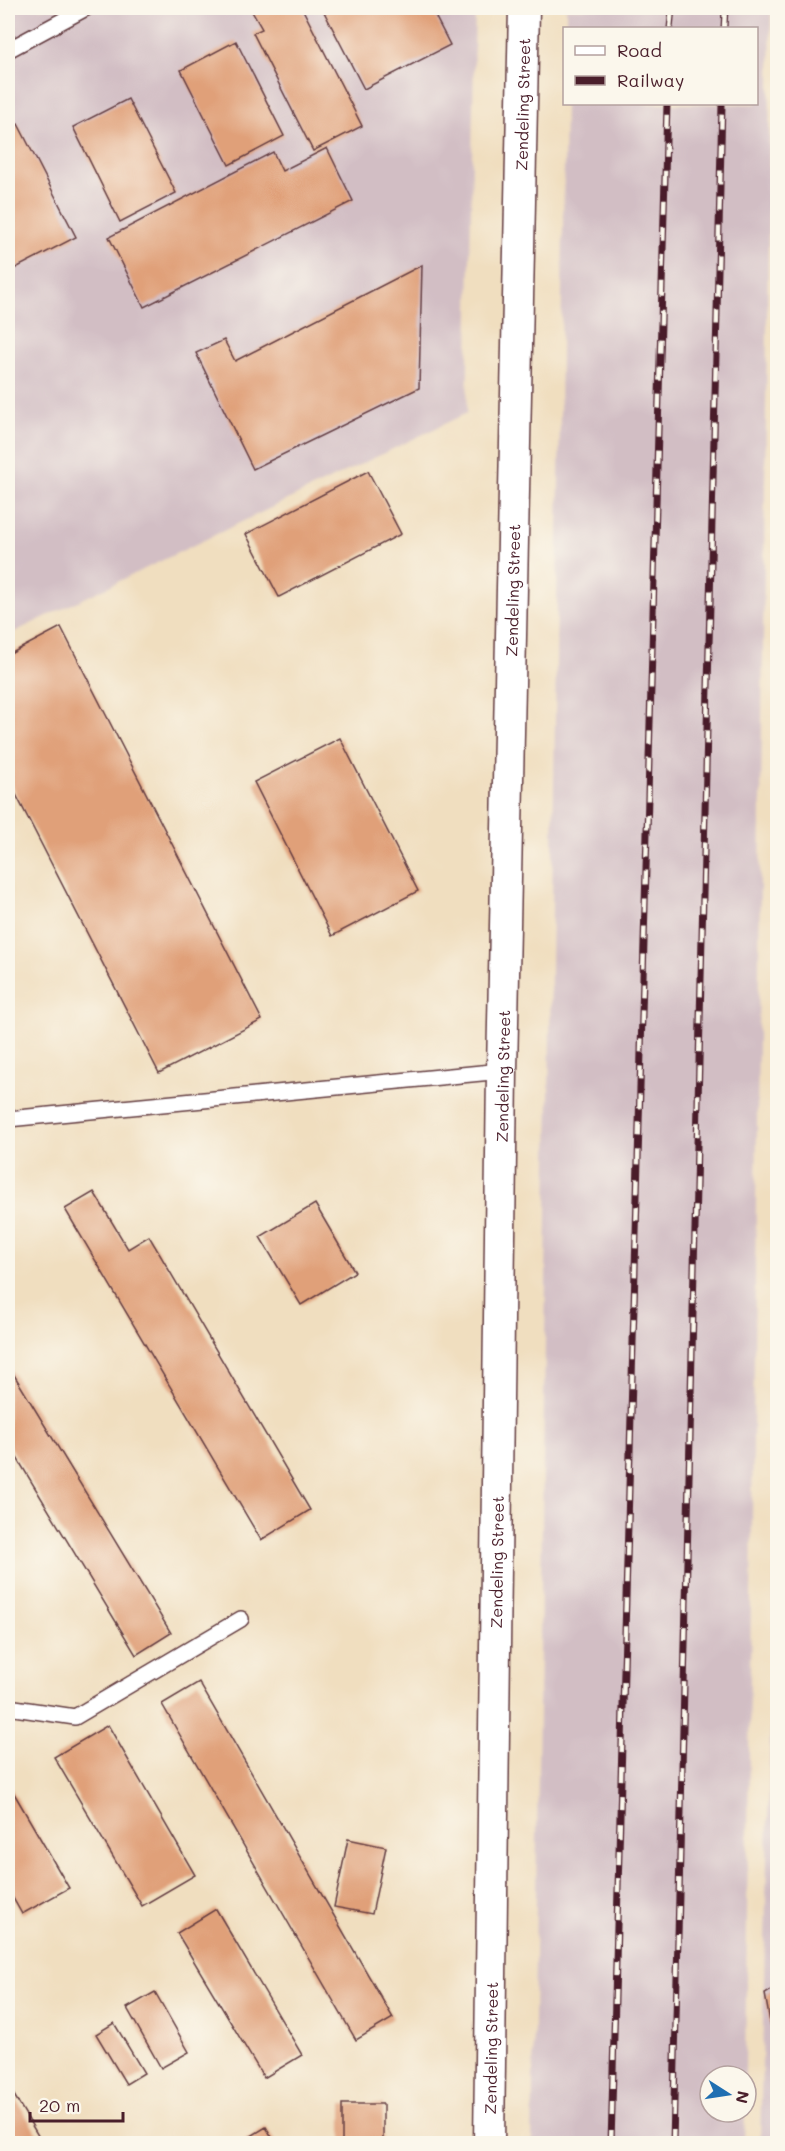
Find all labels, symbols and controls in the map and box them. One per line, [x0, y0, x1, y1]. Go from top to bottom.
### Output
legend [563, 27, 758, 105]
street label: Zendeling Street [510, 38, 534, 171]
text: Road [617, 38, 662, 62]
text: Railway [617, 68, 684, 92]
street label: Zendeling Street [500, 524, 524, 657]
street label: Zendeling Street [491, 1009, 514, 1143]
street label: Zendeling Street [485, 1496, 507, 1629]
street label: Zendeling Street [479, 1981, 501, 2115]
north arrow [698, 2064, 758, 2124]
scale bar [30, 2085, 123, 2123]
text: N [732, 2089, 755, 2105]
text: 20 m [39, 2093, 80, 2117]

